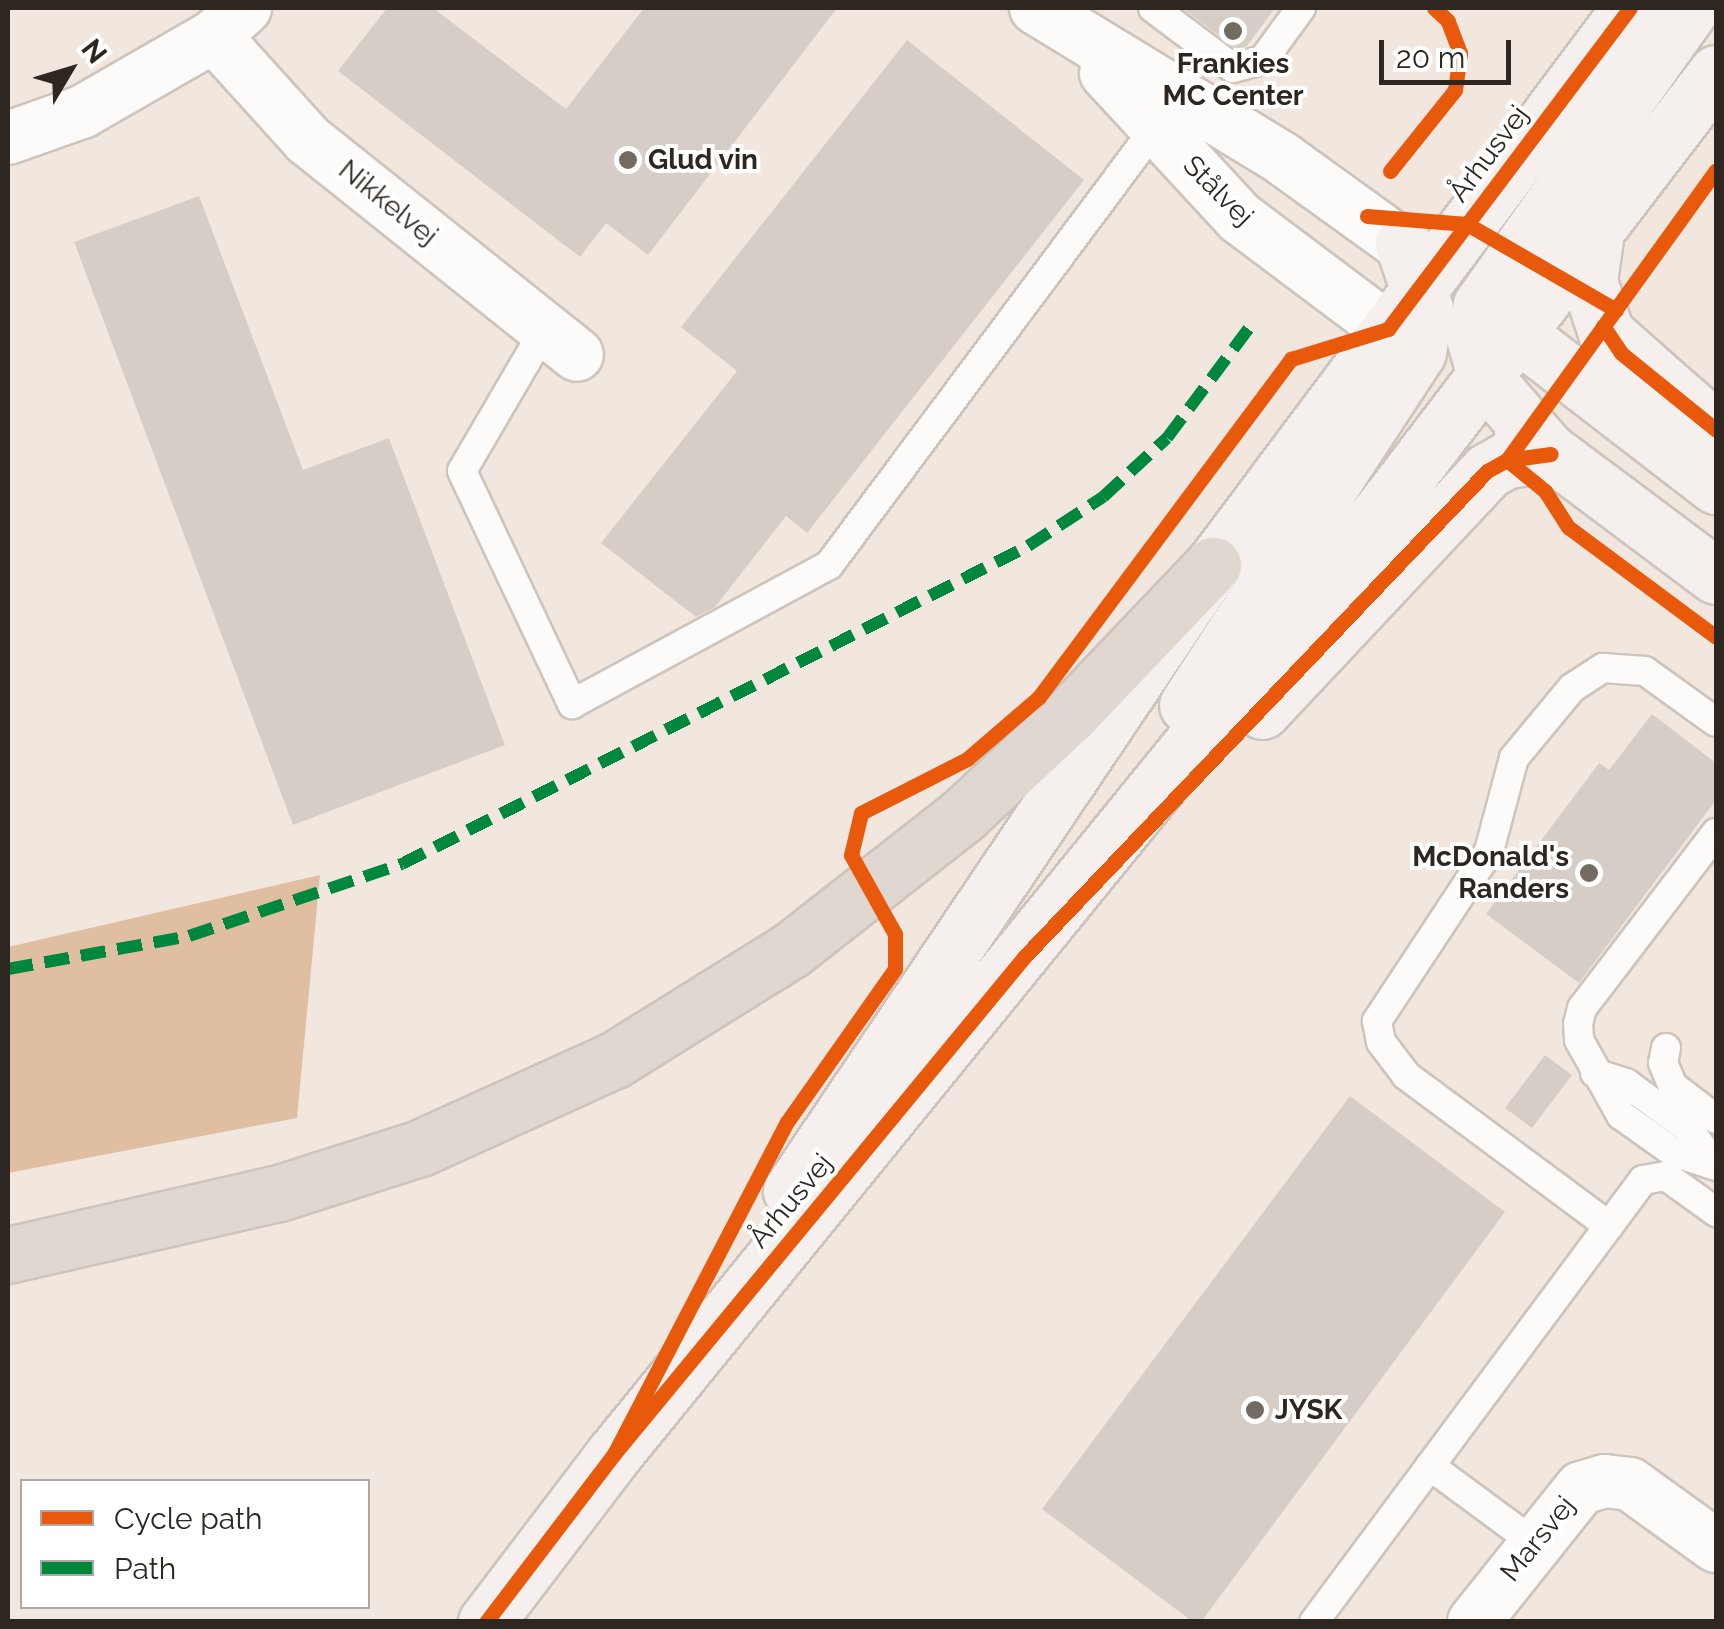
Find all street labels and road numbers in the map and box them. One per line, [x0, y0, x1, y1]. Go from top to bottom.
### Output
street label: Århusvej [1442, 99, 1536, 209]
street label: Stålvej [1176, 149, 1260, 233]
street label: Nikkelvej [332, 153, 444, 253]
street label: Århusvej [742, 1147, 840, 1255]
street label: Marsvej [1494, 1490, 1582, 1588]

